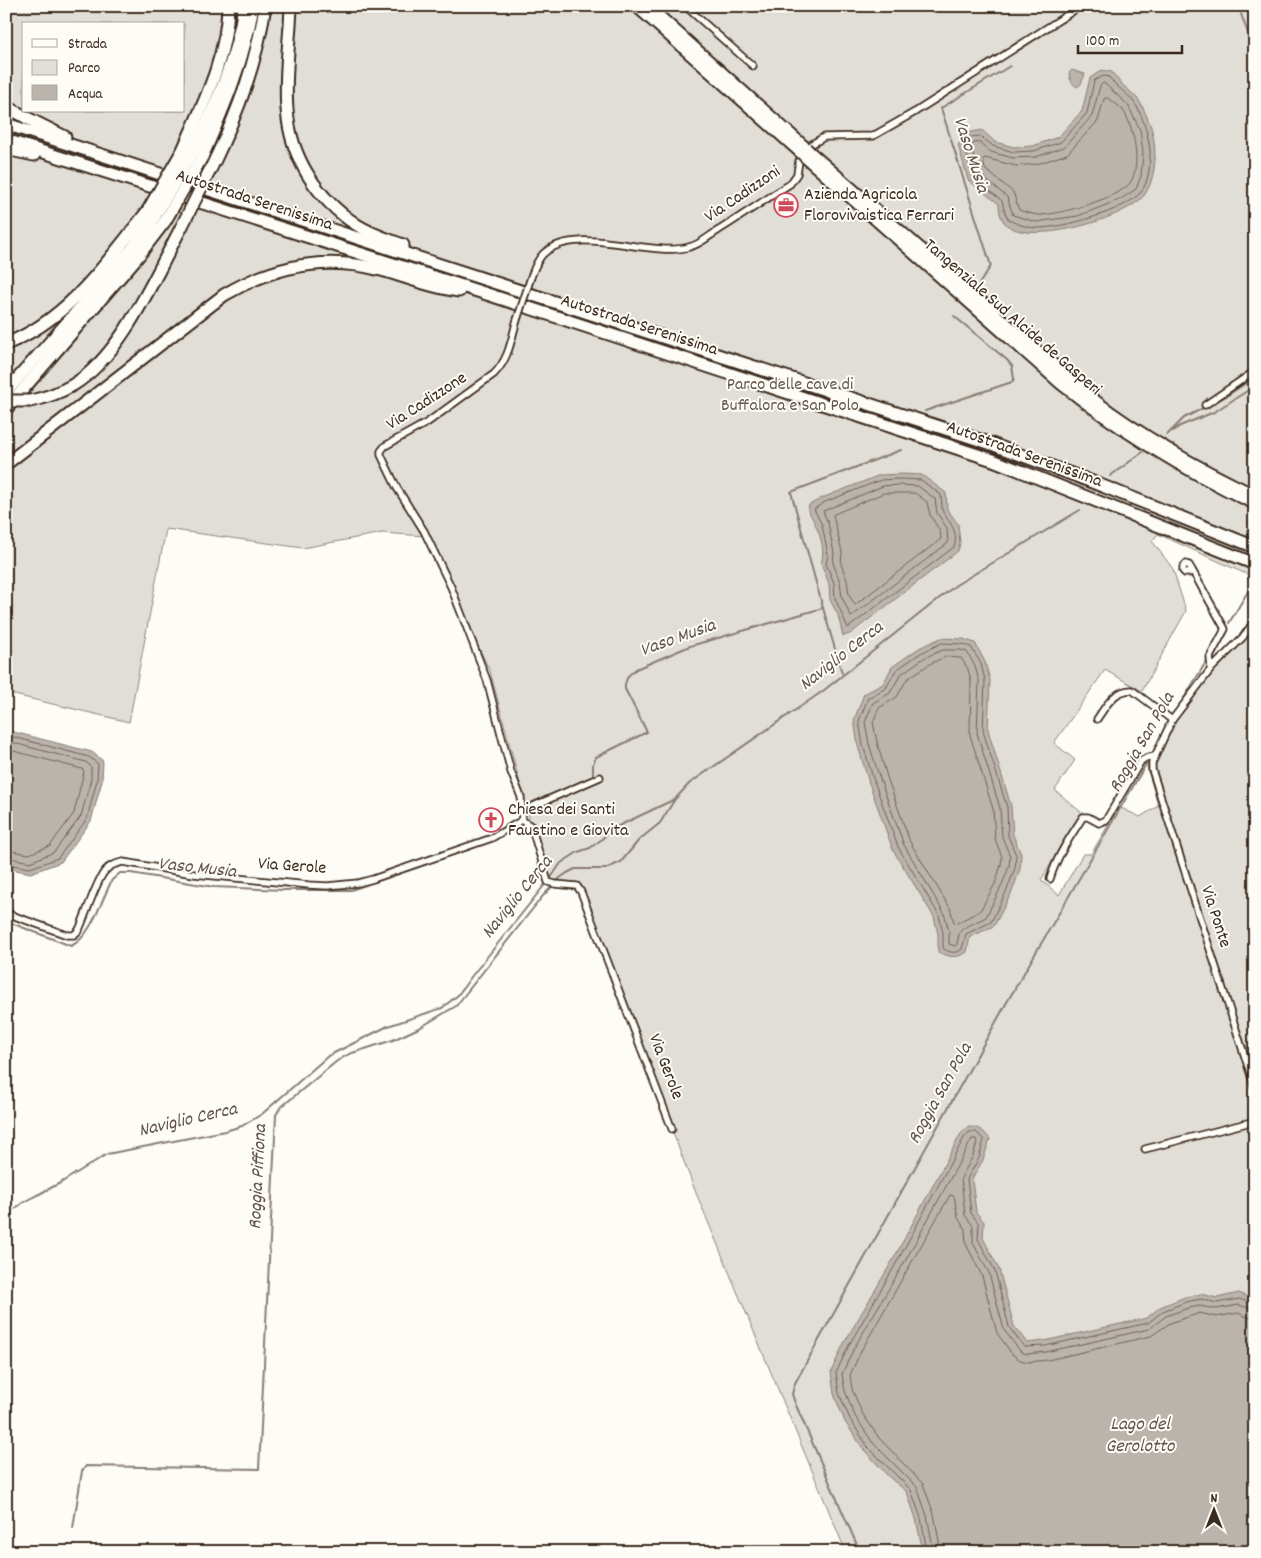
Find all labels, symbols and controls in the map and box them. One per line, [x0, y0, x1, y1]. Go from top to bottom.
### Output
legend [22, 22, 185, 112]
scale bar [1078, 22, 1182, 54]
text: 100 m [1086, 31, 1119, 53]
text: Strada [68, 34, 108, 56]
text: Parco [68, 58, 100, 80]
text: Acqua [68, 84, 103, 106]
water label: Vaso Musia [945, 113, 995, 198]
street label: Via Cadizzoni [700, 160, 786, 230]
street label: Autostrada Serenissima [172, 164, 336, 238]
place label: Azienda Agricola Florovivaistica Ferrari [804, 183, 954, 229]
office icon: Azienda Agricola Florovivaistica Ferrari [773, 192, 799, 218]
street label: Tangenziale Sud Alcide de Gasperi [918, 234, 1106, 402]
street label: Autostrada Serenissima [557, 289, 721, 363]
street label: Via Cadizzone [382, 367, 472, 437]
park label: Parco delle cave di Buffalora e San Polo [721, 373, 859, 419]
street label: Autostrada Serenissima [943, 415, 1106, 495]
water label: Vaso Musia [636, 613, 721, 665]
water label: Naviglio Cerca [794, 615, 891, 698]
water label: Roggia San Pola [1103, 687, 1183, 798]
place label: Chiesa dei Santi Faustino e Giovita [508, 798, 629, 844]
church icon: Chiesa dei Santi Faustino e Giovita [478, 807, 504, 833]
water label: Naviglio Cerca [476, 850, 561, 945]
water label: Vaso Musia [157, 851, 239, 887]
street label: Via Gerole [257, 852, 327, 882]
street label: Via Ponte [1193, 883, 1237, 951]
street label: Via Gerole [641, 1031, 689, 1103]
water label: Roggia San Pola [902, 1038, 980, 1150]
water label: Naviglio Cerca [136, 1096, 241, 1145]
water label: Roggia Piffiona [243, 1123, 275, 1230]
water label: Lago del Gerolotto [1106, 1412, 1176, 1461]
north arrow [1188, 1486, 1238, 1536]
text: N [1211, 1489, 1218, 1509]

